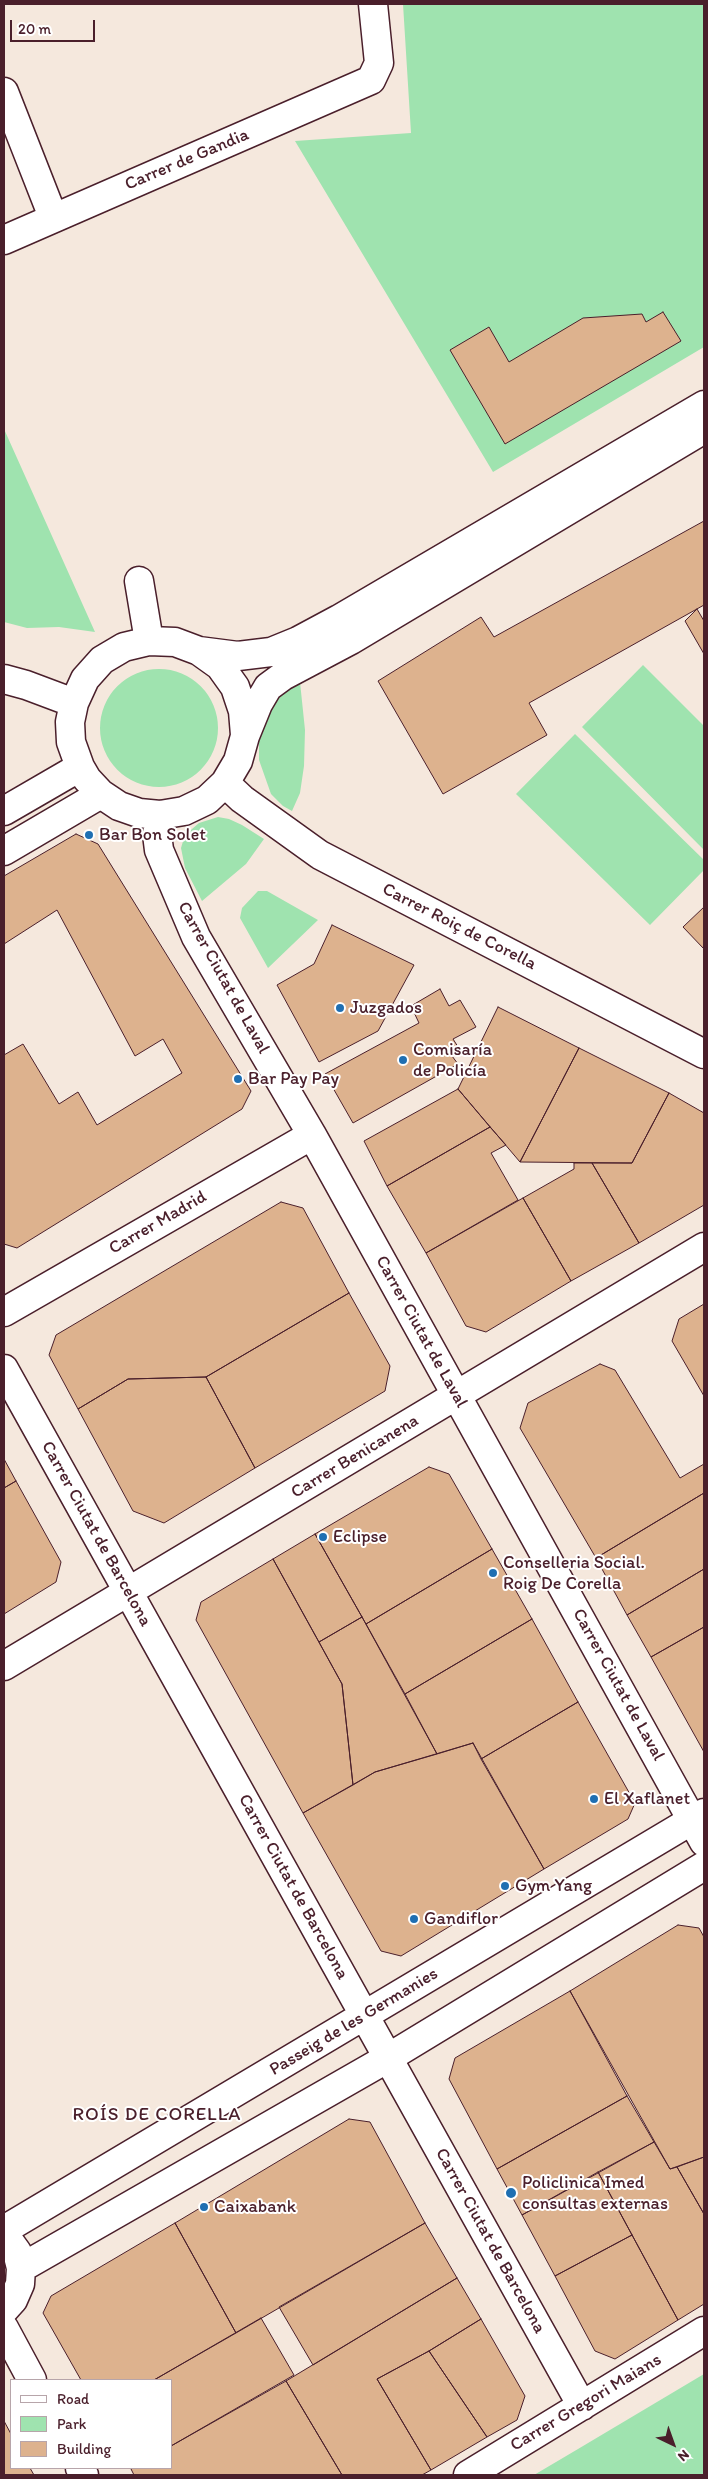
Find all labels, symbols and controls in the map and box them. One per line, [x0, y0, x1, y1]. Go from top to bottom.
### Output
scale bar [12, 10, 98, 42]
text: 20 m [18, 20, 51, 38]
street label: Carrer de Gandia [122, 124, 252, 196]
place label: Bar Bon Solet [99, 824, 206, 846]
marker: Bar Bon Solet [83, 829, 95, 841]
street label: Carrer Roiç de Corella [378, 879, 540, 975]
street label: Carrer Ciutat de Laval [172, 898, 274, 1058]
place label: Juzgados [350, 997, 422, 1019]
marker: Juzgados [334, 1002, 346, 1014]
place label: Comisaría de Policía [413, 1039, 492, 1082]
marker: Comisaría de Policía [397, 1054, 409, 1066]
place label: Bar Pay Pay [248, 1068, 339, 1090]
marker: Bar Pay Pay [232, 1073, 244, 1085]
street label: Carrer Madrid [105, 1186, 211, 1260]
street label: Carrer Ciutat de Laval [370, 1252, 472, 1412]
street label: Carrer Benicanena [287, 1410, 423, 1504]
street label: Carrer Ciutat de Barcelona [36, 1438, 156, 1630]
place label: Eclipse [333, 1526, 387, 1548]
marker: Eclipse [317, 1531, 329, 1543]
place label: Conselleria Social. Roig De Corella [503, 1552, 645, 1595]
marker: Conselleria Social. Roig De Corella [487, 1567, 499, 1579]
street label: Carrer Ciutat de Laval [567, 1605, 669, 1765]
place label: El Xaflanet [604, 1788, 690, 1810]
street label: Carrer Ciutat de Barcelona [233, 1791, 353, 1983]
marker: El Xaflanet [588, 1793, 600, 1805]
place label: Gym Yang [515, 1875, 592, 1897]
marker: Gym Yang [499, 1880, 511, 1892]
place label: Gandiflor [424, 1908, 498, 1930]
marker: Gandiflor [408, 1913, 420, 1925]
street label: Passeig de les Germanies [266, 1963, 442, 2081]
district label: ROÍS DE CORELLA [70, 2104, 244, 2126]
street label: Carrer Ciutat de Barcelona [430, 2145, 550, 2337]
place label: Policlinica Imed consultas externas [522, 2172, 668, 2214]
marker: Policlinica Imed consultas externas [504, 2186, 518, 2200]
place label: Caixabank [214, 2196, 296, 2218]
marker: Caixabank [198, 2201, 210, 2213]
street label: Carrer Gregori Maians [507, 2349, 665, 2457]
legend [10, 2379, 172, 2469]
text: Road [57, 2390, 89, 2408]
text: Park [57, 2415, 87, 2433]
north arrow [648, 2419, 698, 2469]
text: Building [57, 2440, 111, 2458]
text: N [674, 2446, 693, 2465]

